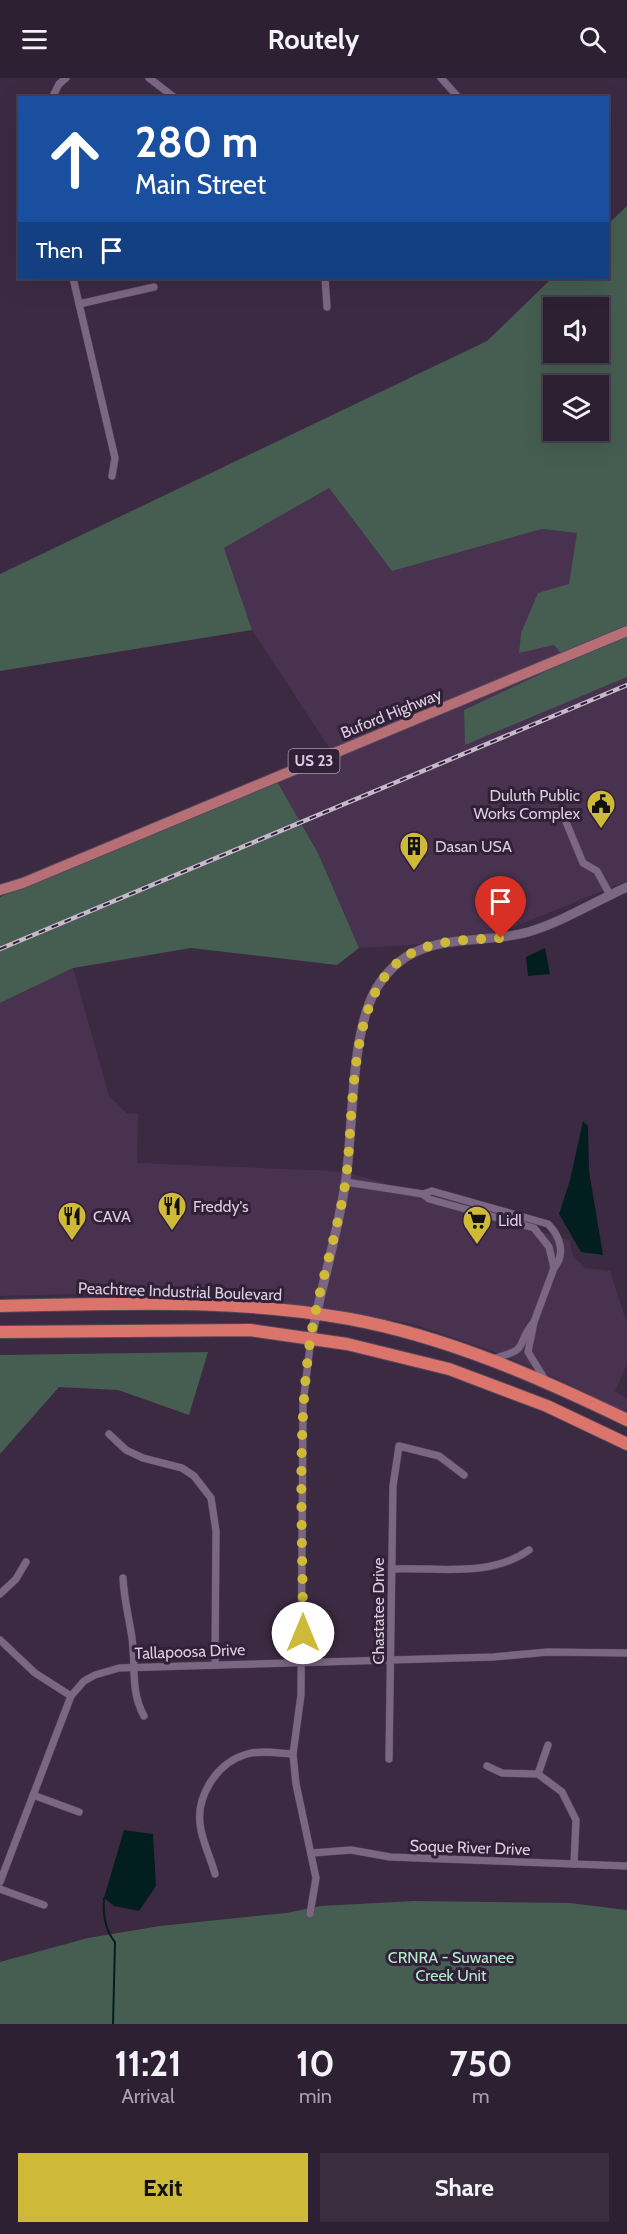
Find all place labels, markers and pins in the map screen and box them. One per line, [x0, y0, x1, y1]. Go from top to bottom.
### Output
place label: Duluth Public Works Complex [473, 786, 580, 823]
public building icon: Duluth Public Works Complex [585, 788, 617, 830]
building icon: Dasan USA [398, 830, 430, 872]
place label: Dasan USA [435, 837, 512, 856]
pin [475, 876, 526, 938]
restaurant icon: Freddy's [156, 1190, 188, 1232]
place label: Freddy's [193, 1197, 249, 1216]
restaurant icon: CAVA [56, 1200, 88, 1242]
supermarket icon: Lidl [461, 1204, 493, 1246]
place label: CAVA [93, 1207, 131, 1226]
place label: Lidl [498, 1211, 522, 1230]

